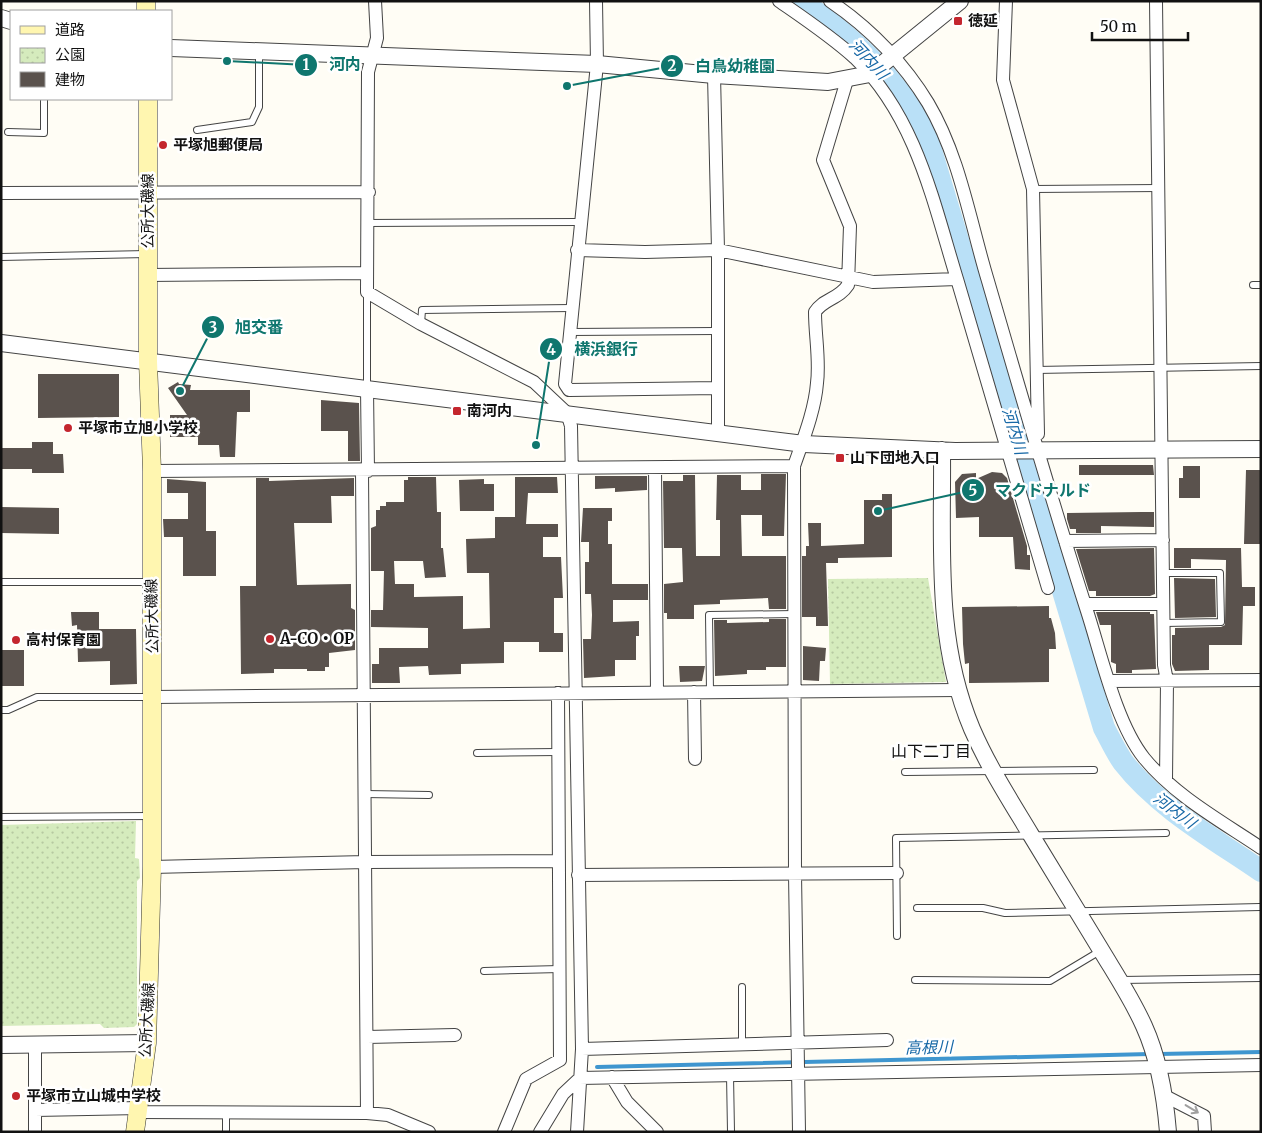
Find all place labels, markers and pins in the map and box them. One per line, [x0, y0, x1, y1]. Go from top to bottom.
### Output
place label: 徳延 [968, 11, 998, 30]
marker: 徳延 [952, 15, 964, 27]
callout: 河内 [294, 49, 371, 80]
callout: 白鳥幼稚園 [660, 50, 785, 81]
place label: 平塚旭郵便局 [173, 135, 263, 154]
marker: 平塚旭郵便局 [157, 139, 169, 151]
callout: 旭交番 [200, 312, 293, 343]
callout: 横浜銀行 [539, 334, 648, 365]
place label: 南河内 [467, 401, 512, 420]
marker: 南河内 [451, 405, 463, 417]
place label: 平塚市立旭小学校 [78, 418, 198, 437]
marker: 平塚市立旭小学校 [62, 422, 74, 434]
place label: 山下団地入口 [850, 448, 940, 467]
marker: 山下団地入口 [834, 452, 846, 464]
callout: マクドナルド [960, 475, 1101, 506]
place label: A-CO・OP [279, 629, 354, 648]
place label: 高村保育園 [26, 630, 101, 649]
marker: A-CO・OP [264, 633, 276, 645]
marker: 高村保育園 [10, 634, 22, 646]
place label: 平塚市立山城中学校 [26, 1086, 161, 1105]
marker: 平塚市立山城中学校 [10, 1090, 22, 1102]

